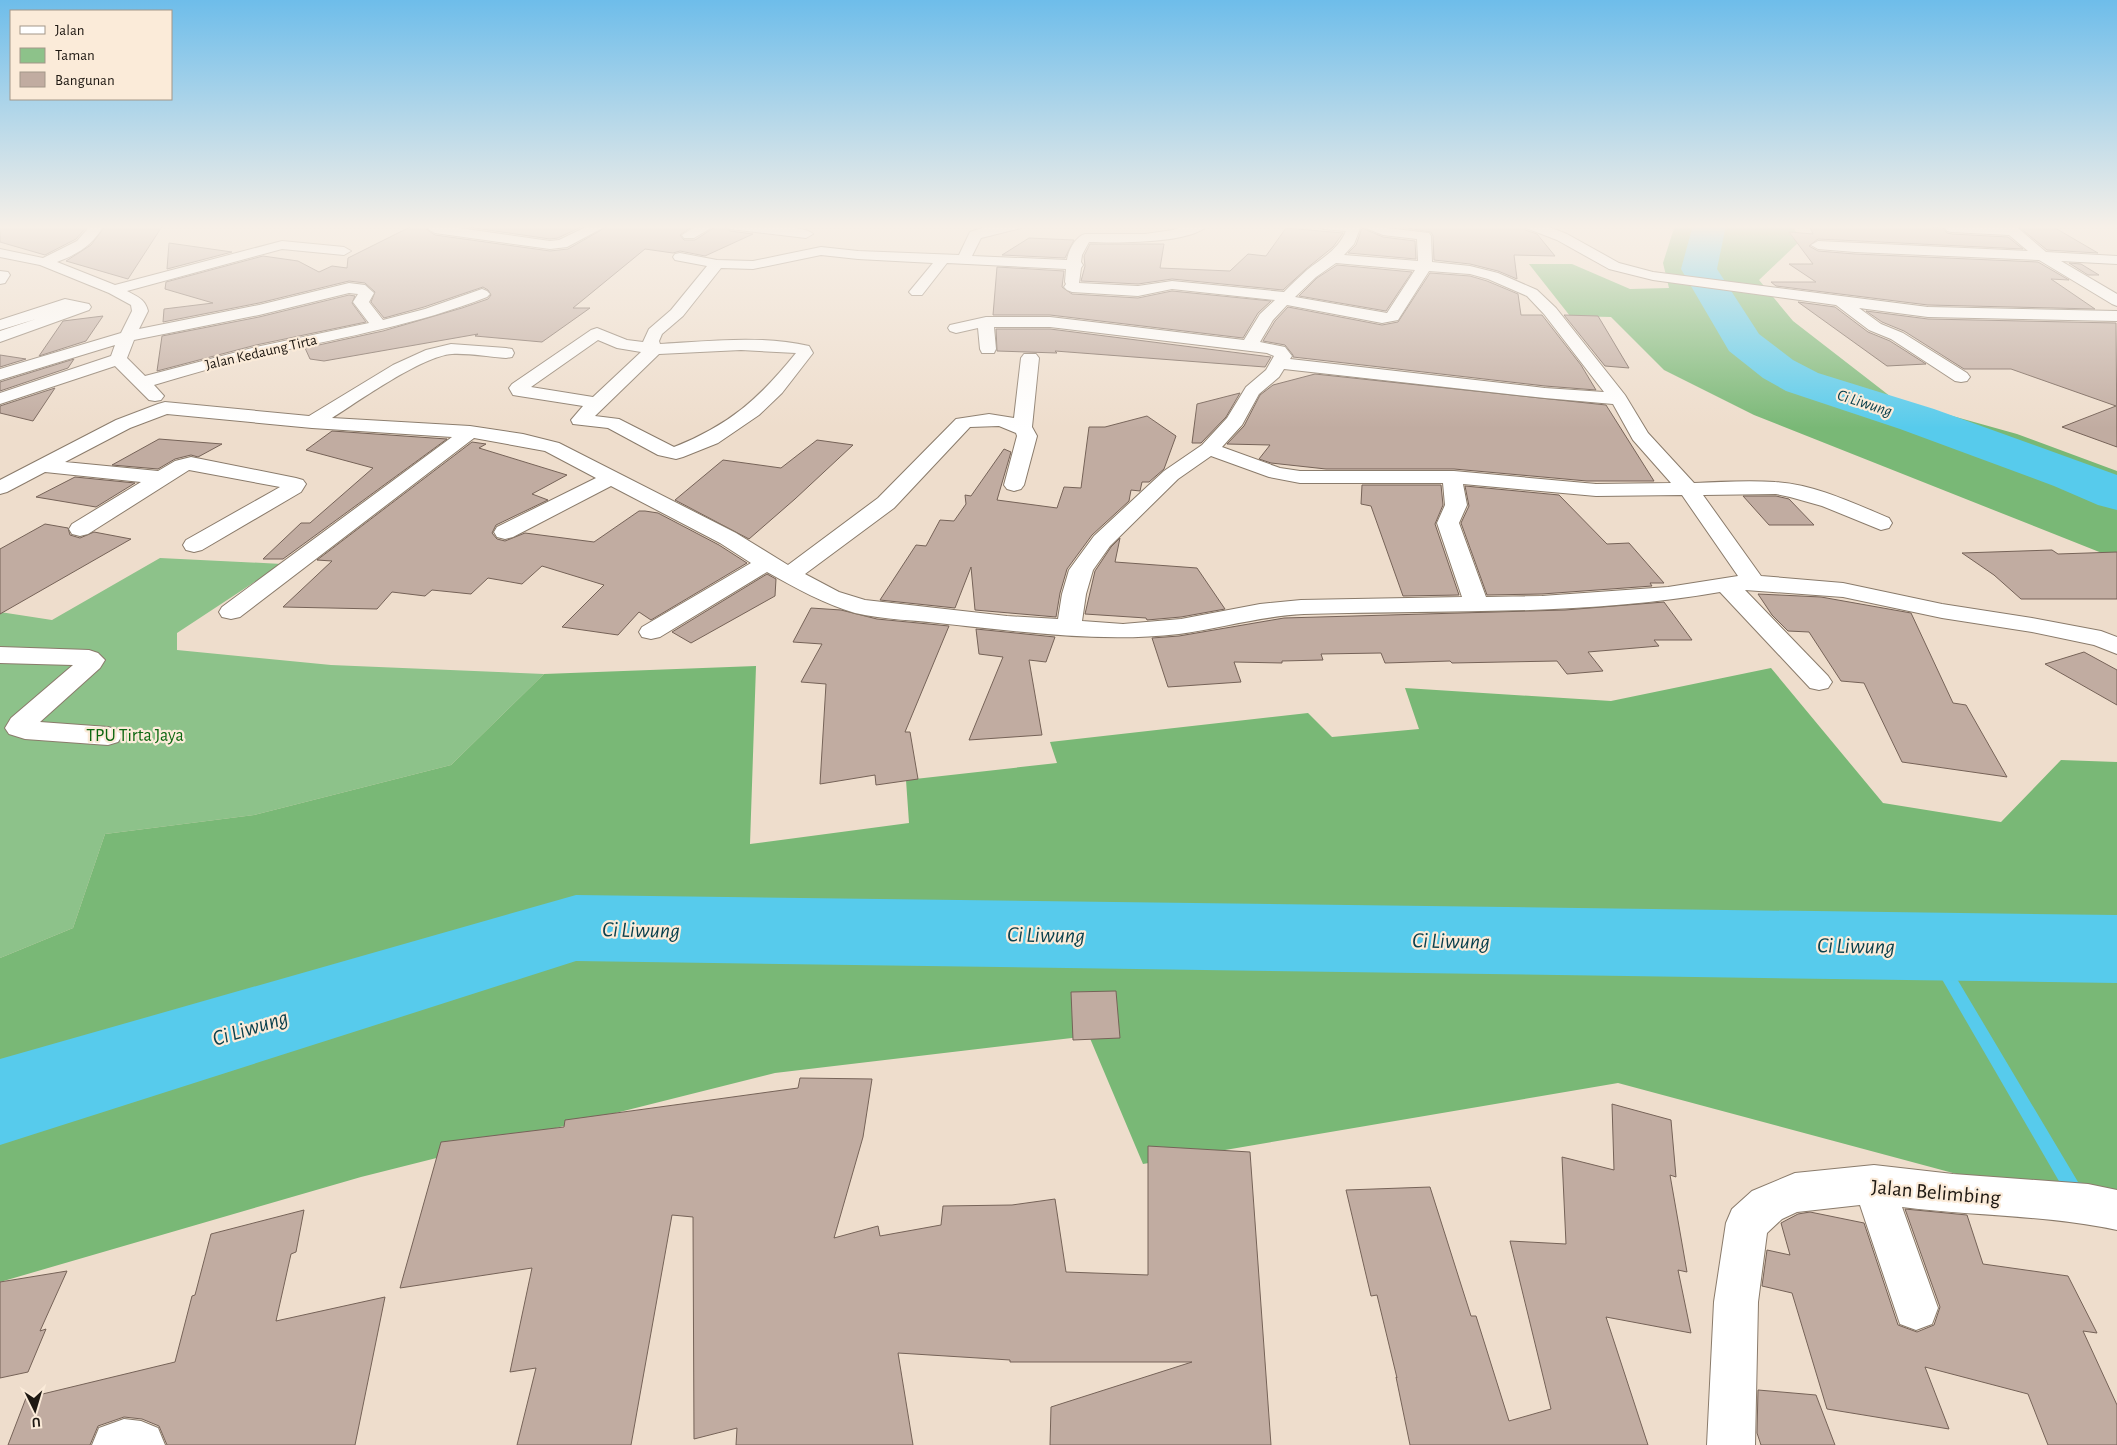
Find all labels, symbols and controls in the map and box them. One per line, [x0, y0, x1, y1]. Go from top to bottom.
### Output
legend [10, 10, 172, 100]
text: Jalan [55, 23, 85, 38]
text: Taman [55, 48, 95, 63]
text: Bangunan [55, 73, 115, 88]
street label: Jalan Kedaung Tirta [204, 332, 318, 373]
water label: Ci Liwung [1835, 387, 1894, 419]
park label: TPU Tirta Jaya [86, 727, 184, 745]
water label: Ci Liwung [602, 918, 680, 942]
water label: Ci Liwung [1007, 923, 1085, 947]
water label: Ci Liwung [1412, 929, 1490, 953]
water label: Ci Liwung [1817, 934, 1895, 958]
water label: Ci Liwung [210, 1006, 291, 1050]
street label: Jalan Belimbing [1871, 1176, 2002, 1209]
north arrow [10, 1385, 60, 1435]
text: U [31, 1415, 41, 1429]

